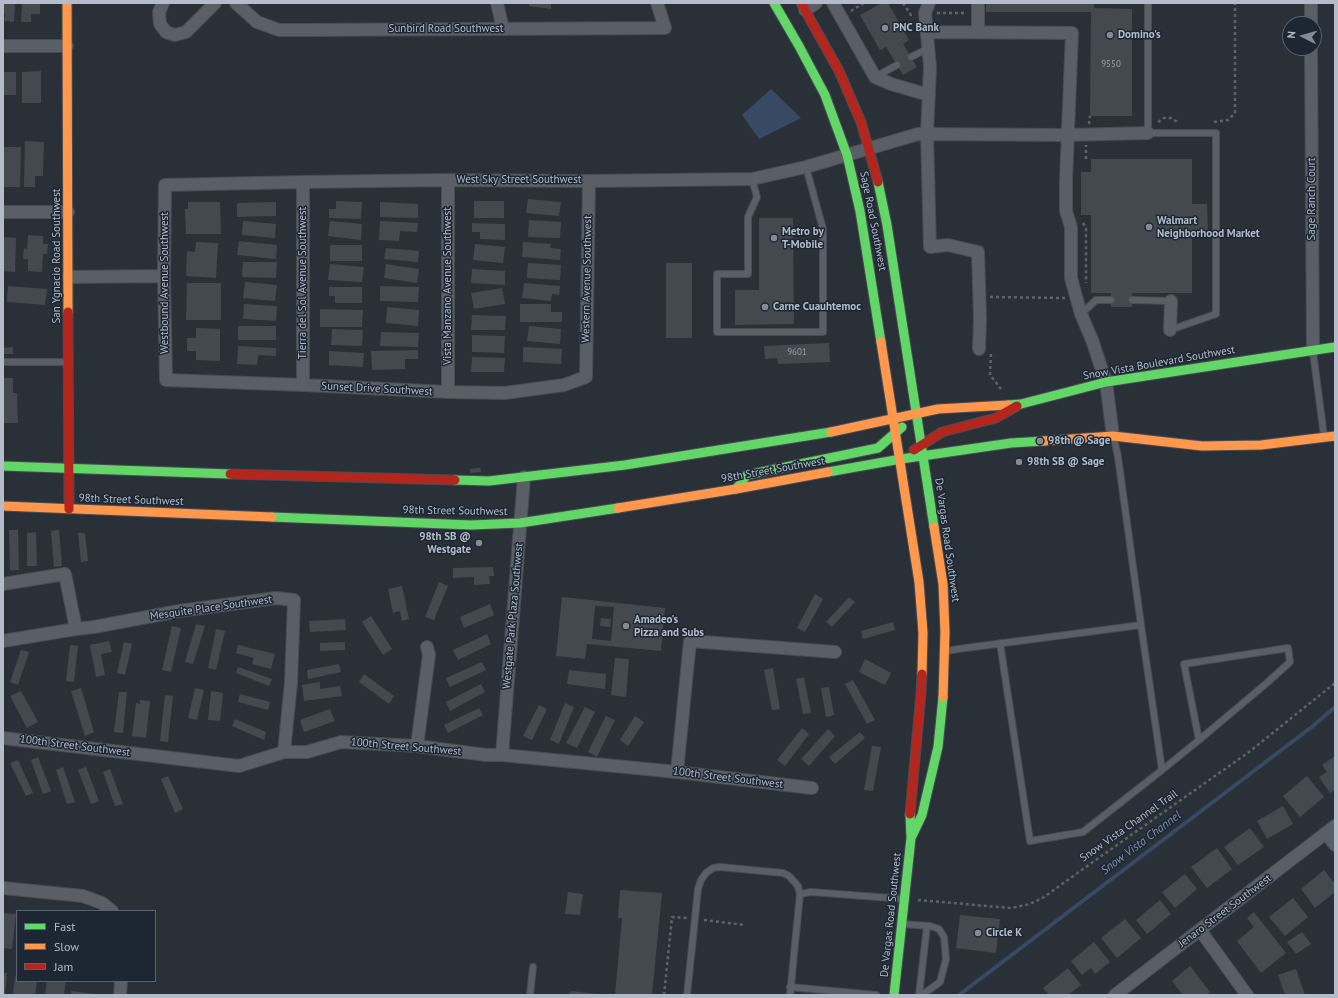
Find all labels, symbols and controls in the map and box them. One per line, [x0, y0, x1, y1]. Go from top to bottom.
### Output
north arrow [1282, 16, 1322, 56]
place label: PNC Bank [893, 21, 939, 35]
street label: Sunbird Road Southwest [389, 22, 503, 36]
marker: PNC Bank [880, 23, 890, 33]
place label: Domino's [1118, 28, 1161, 42]
marker: Domino's [1105, 30, 1115, 40]
text: N [1284, 31, 1298, 39]
house number: 9550 [1101, 59, 1121, 69]
street label: Sage Ranch Court [1305, 157, 1319, 241]
street label: Sage Road Southwest [857, 170, 889, 272]
street label: West Sky Street Southwest [457, 173, 581, 187]
street label: San Ygnacio Road Southwest [50, 188, 64, 324]
street label: Tierra del Sol Avenue Southwest [296, 207, 310, 359]
street label: Vista Manzano Avenue Southwest [441, 207, 455, 365]
street label: Westbound Avenue Southwest [158, 212, 172, 354]
place label: Walmart Neighborhood Market [1157, 214, 1260, 240]
street label: Western Avenue Southwest [579, 215, 595, 343]
marker: Walmart Neighborhood Market [1144, 222, 1154, 232]
place label: Metro by T-Mobile [782, 225, 824, 251]
marker: Metro by T-Mobile [769, 233, 779, 243]
place label: Carne Cuauhtemoc [773, 300, 861, 314]
marker: Carne Cuauhtemoc [760, 302, 770, 312]
street label: Snow Vista Boulevard Southwest [1082, 343, 1236, 383]
house number: 9601 [787, 347, 807, 357]
street label: Sunset Drive Southwest [321, 379, 433, 399]
place label: 98th @ Sage [1048, 434, 1110, 448]
marker: 98th @ Sage [1035, 436, 1045, 446]
street label: 98th Street Southwest [720, 454, 826, 486]
place label: 98th SB @ Sage [1027, 455, 1104, 469]
marker: 98th SB @ Sage [1014, 457, 1024, 467]
street label: De Vargas Road Southwest [932, 477, 962, 603]
street label: 98th Street Southwest [78, 492, 184, 508]
street label: 98th Street Southwest [402, 503, 508, 519]
place label: 98th SB @ Westgate [419, 530, 471, 556]
marker: 98th SB @ Westgate [474, 538, 484, 548]
street label: Westgate Park Plaza Southwest [500, 542, 526, 690]
street label: Mesquite Place Southwest [149, 593, 273, 623]
place label: Amadeo's Pizza and Subs [634, 613, 704, 639]
marker: Amadeo's Pizza and Subs [621, 621, 631, 631]
street label: 100th Street Southwest [19, 733, 131, 759]
street label: 100th Street Southwest [350, 736, 462, 758]
street label: 100th Street Southwest [672, 765, 784, 791]
street label: Snow Vista Channel Trail [1078, 787, 1180, 865]
water label: Snow Vista Channel [1098, 808, 1184, 878]
street label: De Vargas Road Southwest [878, 852, 904, 978]
street label: Jenaro Street Southwest [1176, 872, 1274, 950]
legend [16, 910, 156, 982]
text: Fast [54, 919, 75, 934]
place label: Circle K [986, 926, 1022, 940]
marker: Circle K [973, 928, 983, 938]
text: Slow [54, 939, 79, 954]
text: Jam [54, 959, 73, 974]

